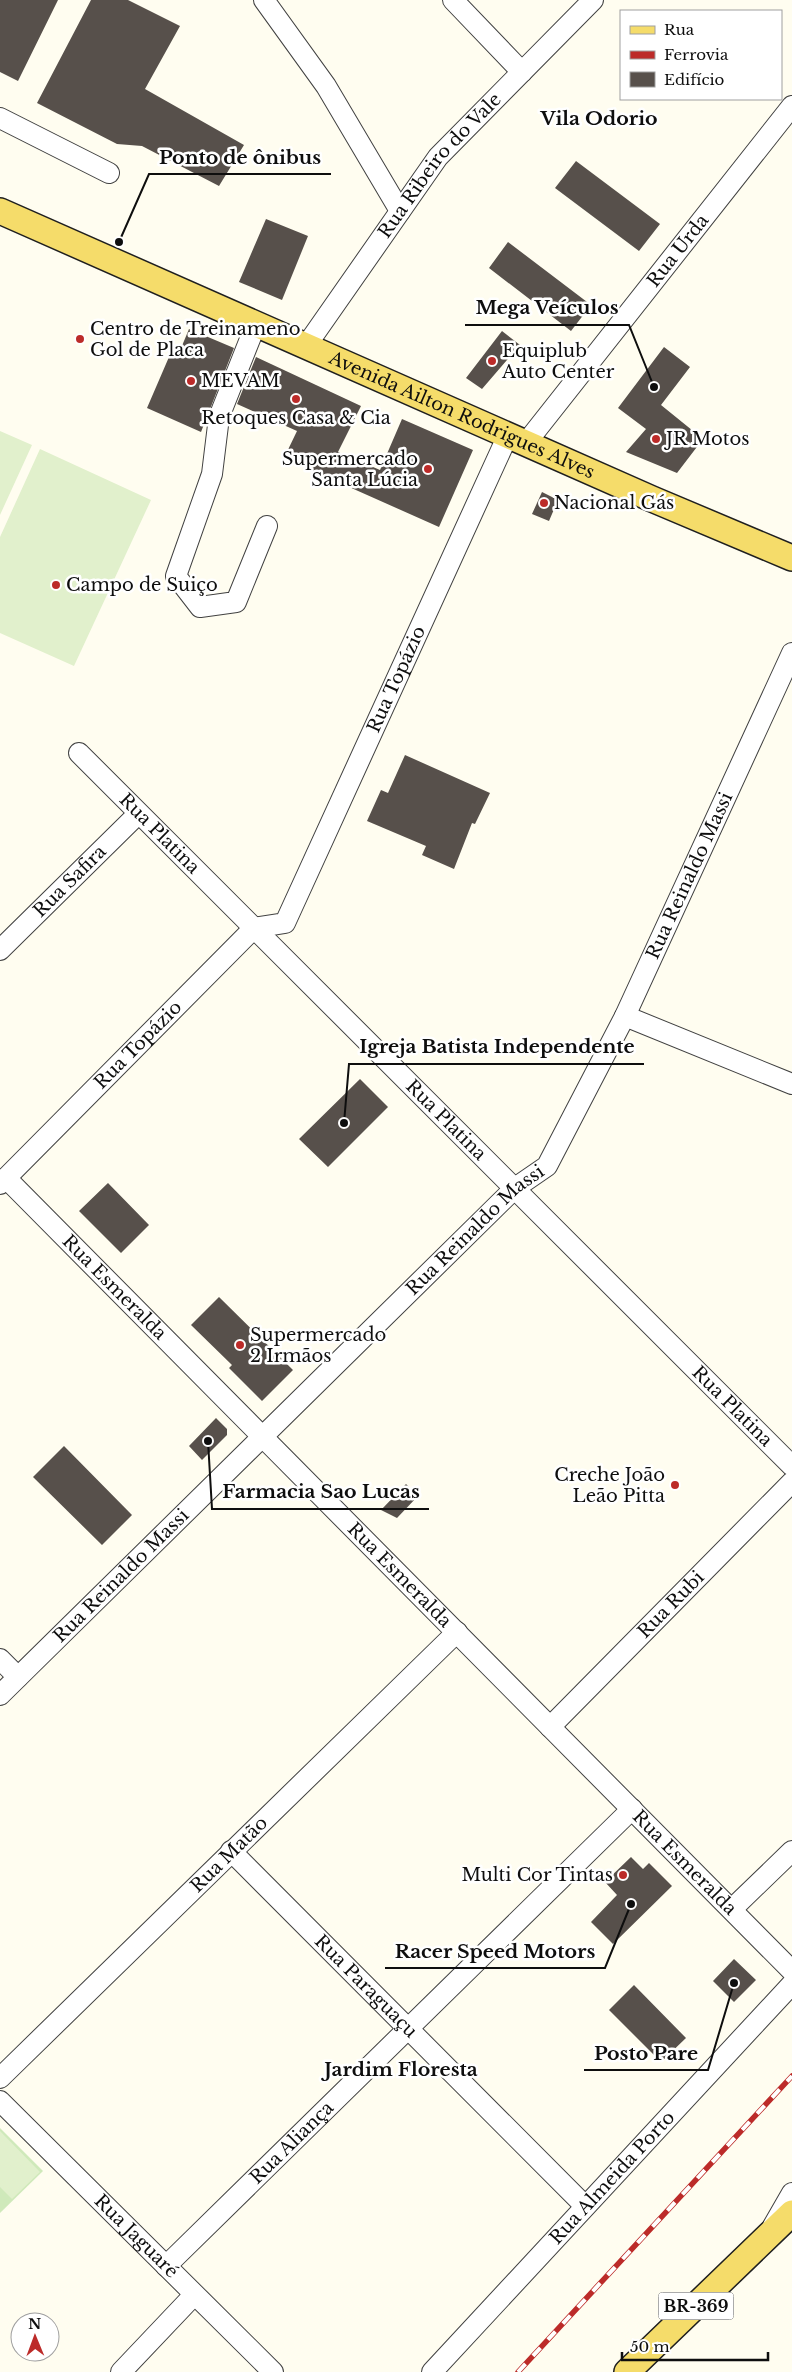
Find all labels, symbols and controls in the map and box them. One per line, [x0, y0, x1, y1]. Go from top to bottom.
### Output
legend [620, 10, 782, 100]
text: Rua [664, 20, 695, 39]
text: Ferrovia [664, 45, 729, 64]
text: Edifício [664, 70, 725, 89]
street label: Rua Ribeiro do Vale [374, 88, 506, 242]
district label: Vila Odorio [539, 107, 658, 130]
callout: Ponto de ônibus [149, 140, 331, 174]
text: Ponto de ônibus [159, 146, 321, 169]
street label: Rua Urda [642, 210, 713, 292]
callout: Mega Veículos [465, 291, 629, 325]
text: Mega Veículos [475, 296, 619, 319]
place label: Centro de Treinameno Gol de Placa [90, 318, 301, 361]
marker: Centro de Treinameno Gol de Placa [74, 333, 86, 345]
place label: Equiplub Auto Center [501, 340, 615, 383]
street label: Avenida Ailton Rodrigues Alves [325, 346, 598, 483]
marker: Equiplub Auto Center [486, 355, 498, 367]
place label: MEVAM [201, 370, 280, 392]
marker: MEVAM [185, 375, 197, 387]
marker: Retoques Casa & Cia [290, 393, 302, 405]
place label: Retoques Casa & Cia [201, 407, 391, 429]
place label: JR Motos [664, 428, 750, 450]
marker: JR Motos [650, 433, 662, 445]
place label: Supermercado Santa Lúcia [282, 448, 418, 491]
marker: Supermercado Santa Lúcia [422, 463, 434, 475]
place label: Nacional Gás [554, 492, 674, 514]
marker: Nacional Gás [538, 497, 550, 509]
place label: Campo de Suiço [66, 574, 218, 596]
marker: Campo de Suiço [50, 579, 62, 591]
street label: Rua Topázio [362, 622, 430, 736]
street label: Rua Platina [115, 789, 204, 878]
street label: Rua Reinaldo Massi [642, 789, 737, 963]
street label: Rua Safira [29, 841, 111, 922]
street label: Rua Topázio [90, 996, 186, 1093]
callout: Igreja Batista Independente [349, 1030, 644, 1064]
text: Igreja Batista Independente [359, 1035, 635, 1058]
street label: Rua Platina [401, 1075, 491, 1165]
street label: Rua Reinaldo Massi [402, 1160, 548, 1300]
street label: Rua Esmeralda [58, 1230, 171, 1344]
place label: Supermercado 2 Irmãos [250, 1324, 386, 1367]
marker: Supermercado 2 Irmãos [234, 1339, 246, 1351]
street label: Rua Platina [688, 1362, 777, 1451]
place label: Creche João Leão Pitta [554, 1464, 665, 1507]
callout: Farmacia Sao Lucas [212, 1475, 429, 1509]
marker: Creche João Leão Pitta [669, 1479, 681, 1491]
text: Farmacia Sao Lucas [222, 1480, 420, 1503]
street label: Rua Reinaldo Massi [49, 1504, 193, 1647]
street label: Rua Esmeralda [343, 1518, 456, 1632]
street label: Rua Rubi [633, 1567, 709, 1643]
street label: Rua Esmeralda [628, 1806, 741, 1920]
street label: Rua Matão [186, 1812, 272, 1897]
place label: Multi Cor Tintas [461, 1864, 613, 1886]
marker: Multi Cor Tintas [617, 1869, 629, 1881]
street label: Rua Paraguaçu [310, 1930, 422, 2042]
callout: Racer Speed Motors [385, 1934, 605, 1968]
text: Racer Speed Motors [395, 1940, 595, 1963]
callout: Posto Pare [584, 2036, 708, 2070]
text: Posto Pare [594, 2042, 698, 2065]
district label: Jardim Floresta [320, 2058, 478, 2081]
street label: Rua Aliança [245, 2097, 338, 2189]
street label: Rua Almeida Porto [545, 2106, 679, 2249]
street label: Rua Jaguaré [90, 2190, 183, 2283]
road number: BR-369 [658, 2292, 734, 2320]
north arrow [10, 2312, 60, 2362]
text: N [28, 2315, 42, 2333]
scale bar [622, 2330, 768, 2362]
text: 50 m [630, 2337, 670, 2356]

